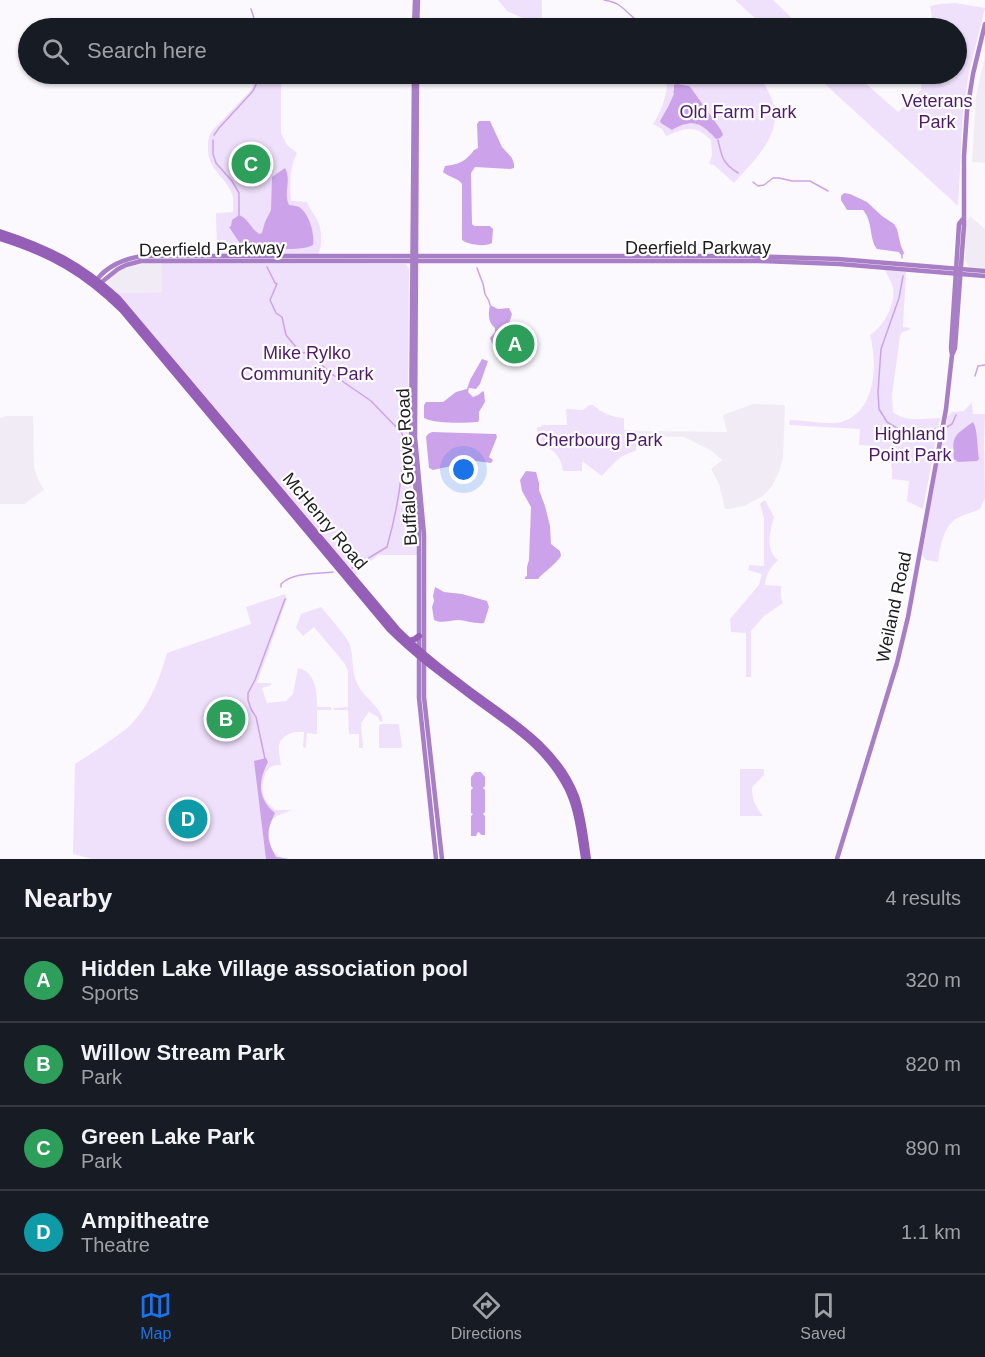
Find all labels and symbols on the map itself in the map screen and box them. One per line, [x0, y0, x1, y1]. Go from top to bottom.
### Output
park label: Veterans Park [901, 91, 973, 132]
park label: Old Farm Park [679, 102, 798, 122]
pin: C [232, 142, 270, 186]
street label: Deerfield Parkway [139, 238, 285, 260]
street label: Deerfield Parkway [625, 238, 771, 258]
pin: A [496, 322, 534, 366]
park label: Mike Rylko Community Park [240, 343, 375, 384]
street label: Buffalo Grove Road [393, 388, 421, 546]
park label: Highland Point Park [868, 424, 953, 465]
park label: Cherbourg Park [535, 430, 664, 450]
your location [449, 455, 478, 484]
street label: McHenry Road [279, 469, 371, 573]
street label: Weiland Road [872, 550, 916, 664]
pin: B [206, 696, 246, 742]
pin: D [168, 796, 207, 842]

